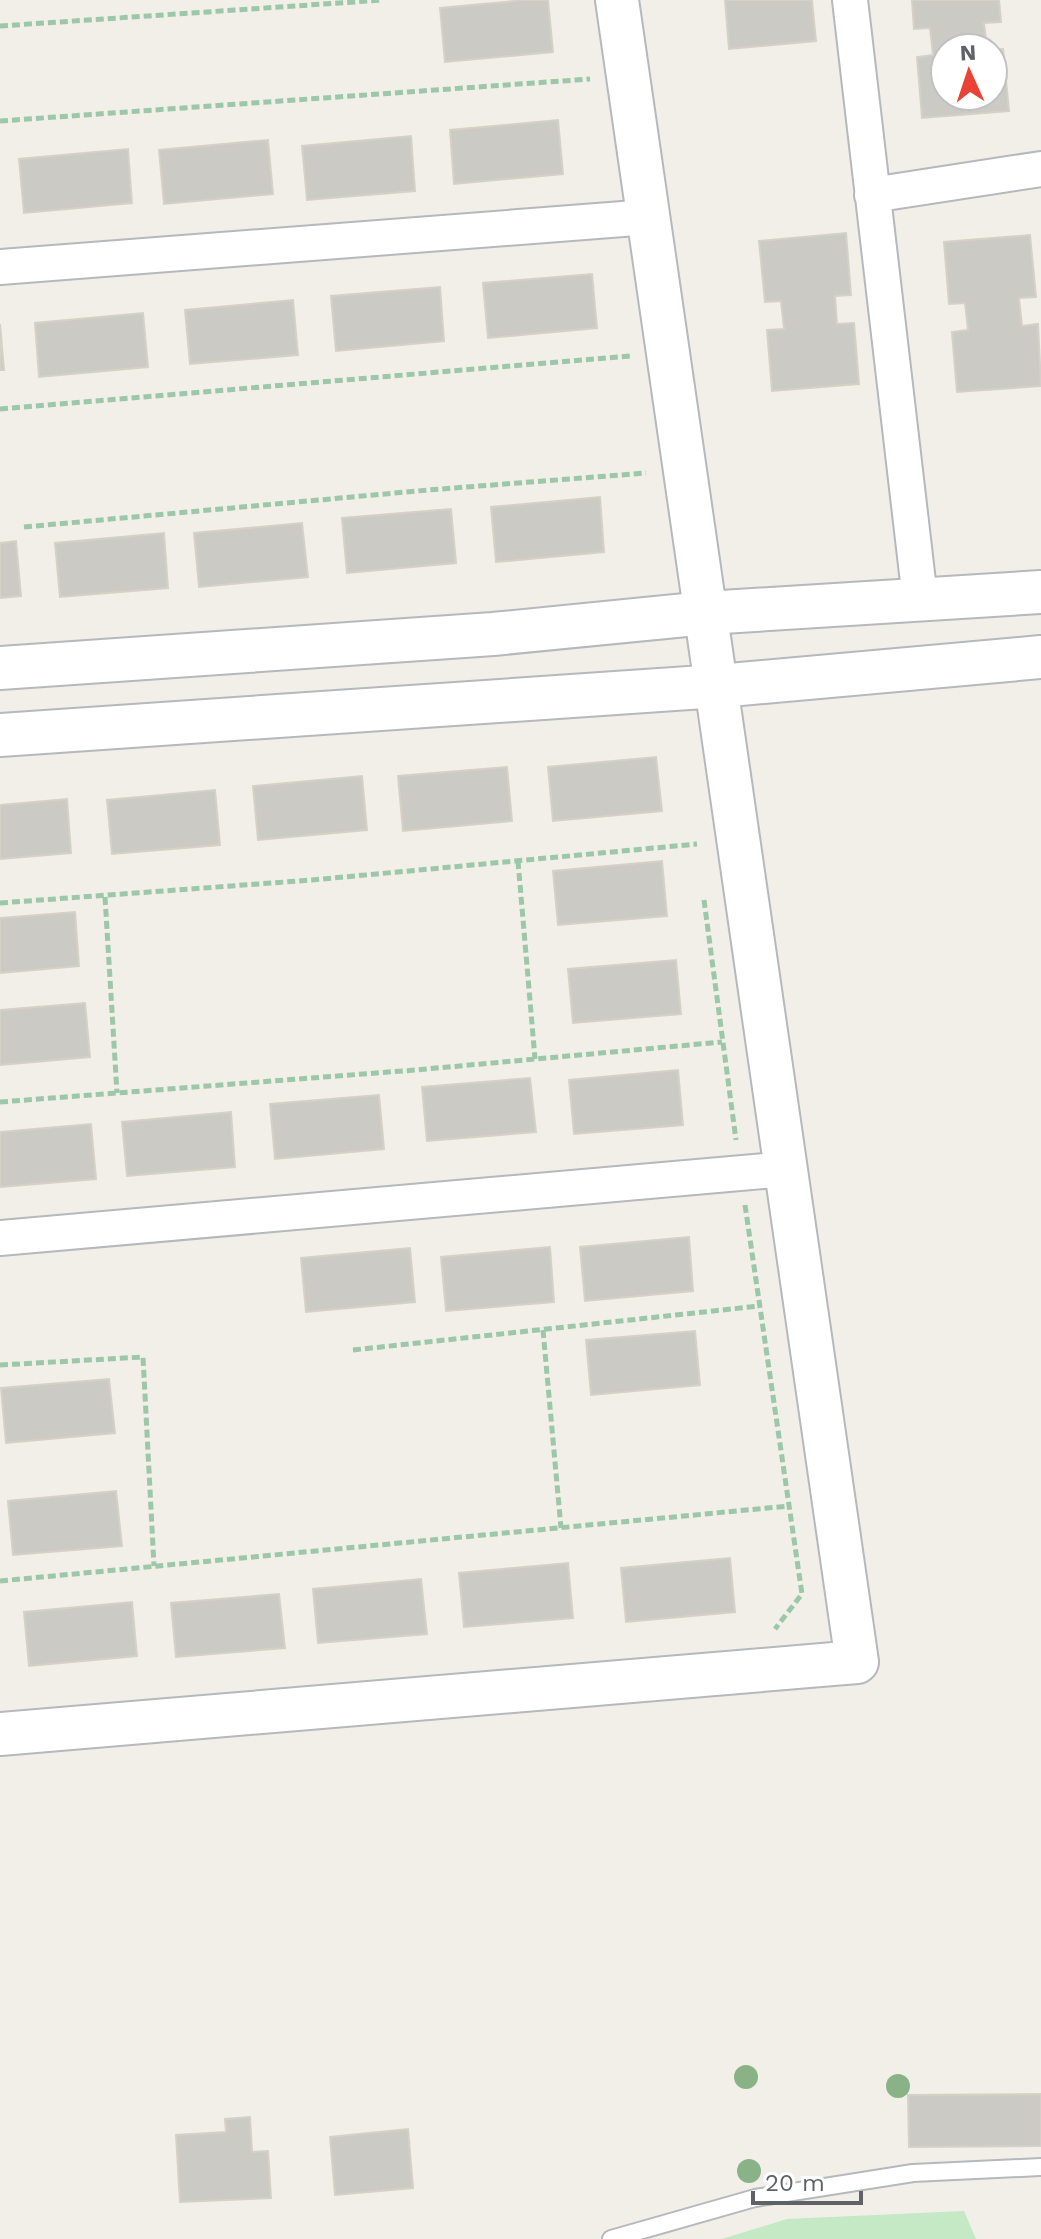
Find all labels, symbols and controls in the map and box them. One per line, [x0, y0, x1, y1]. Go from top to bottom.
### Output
north arrow [929, 32, 1009, 112]
text: N [959, 40, 977, 65]
scale bar [753, 2155, 861, 2205]
text: 20 m [765, 2169, 825, 2197]

